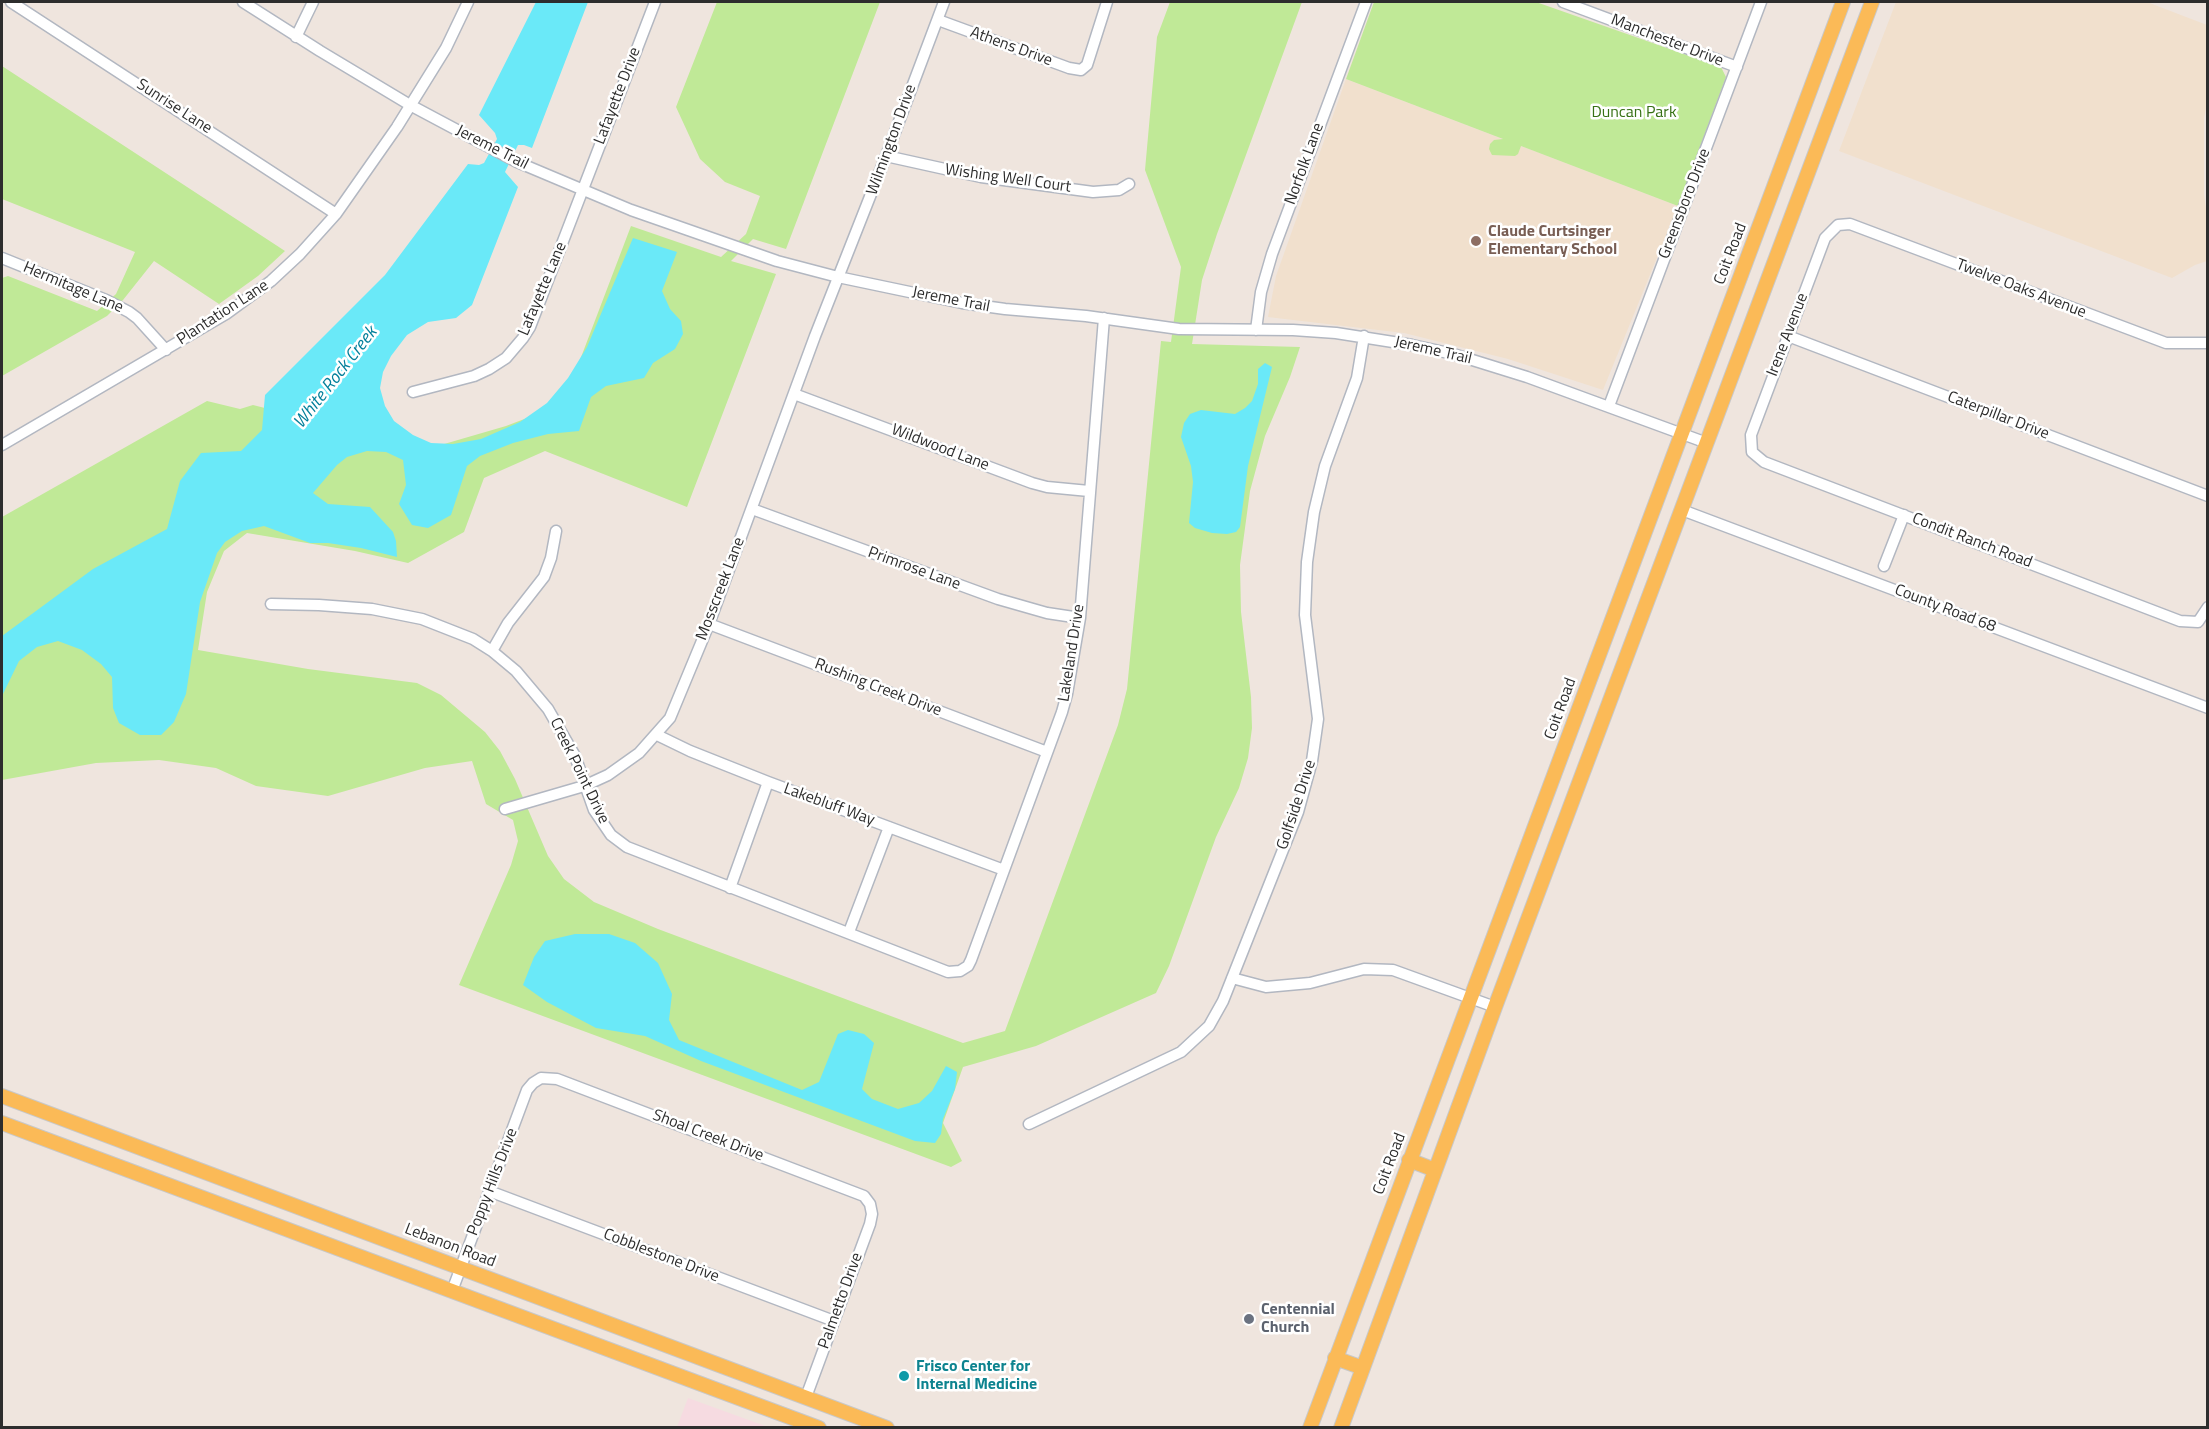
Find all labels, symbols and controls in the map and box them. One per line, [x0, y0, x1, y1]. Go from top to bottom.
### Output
street label: Manchester Drive [1608, 11, 1726, 71]
street label: Athens Drive [967, 23, 1055, 71]
street label: Lafayette Drive [591, 45, 645, 147]
street label: Sunrise Lane [133, 75, 215, 139]
street label: Wilmington Drive [863, 82, 921, 198]
park label: Duncan Park [1591, 103, 1677, 123]
street label: Norfolk Lane [1281, 121, 1329, 207]
street label: Jereme Trail [453, 122, 531, 174]
street label: Greensboro Drive [1655, 146, 1715, 262]
street label: Wishing Well Court [944, 161, 1072, 197]
street label: Coit Road [1711, 221, 1751, 287]
place label: Claude Curtsinger Elementary School [1488, 222, 1617, 260]
marker: Claude Curtsinger Elementary School [1469, 234, 1483, 248]
street label: Lafayette Lane [515, 239, 571, 339]
street label: Twelve Oaks Avenue [1953, 255, 2089, 323]
street label: Hermitage Lane [20, 258, 126, 318]
street label: Plantation Lane [174, 276, 272, 350]
street label: Jereme Trail [910, 283, 992, 317]
street label: Irene Avenue [1763, 291, 1813, 379]
water label: White Rock Creek [290, 323, 382, 433]
street label: Jereme Trail [1392, 333, 1474, 369]
street label: Caterpillar Drive [1944, 388, 2052, 444]
street label: Wildwood Lane [888, 421, 992, 475]
street label: Condit Ranch Road [1909, 509, 2035, 573]
street label: Mosscreek Lane [693, 535, 749, 643]
street label: Primrose Lane [865, 543, 963, 595]
street label: County Road 68 [1892, 581, 1998, 637]
street label: Lakeland Drive [1055, 603, 1089, 703]
street label: Rushing Creek Drive [812, 655, 944, 721]
street label: Coit Road [1541, 676, 1581, 742]
street label: Creek Point Drive [545, 715, 613, 827]
street label: Golfside Drive [1273, 758, 1321, 852]
street label: Lakebluff Way [781, 780, 877, 830]
street label: Shoal Creek Drive [650, 1106, 766, 1166]
street label: Poppy Hills Drive [464, 1126, 522, 1238]
street label: Coit Road [1370, 1131, 1410, 1197]
street label: Lebanon Road [402, 1220, 498, 1272]
street label: Cobblestone Drive [600, 1225, 722, 1287]
street label: Palmetto Drive [815, 1250, 867, 1352]
place label: Centennial Church [1261, 1300, 1335, 1338]
marker: Centennial Church [1242, 1312, 1256, 1326]
place label: Frisco Center for Internal Medicine [916, 1357, 1037, 1395]
marker: Frisco Center for Internal Medicine [897, 1369, 911, 1383]

